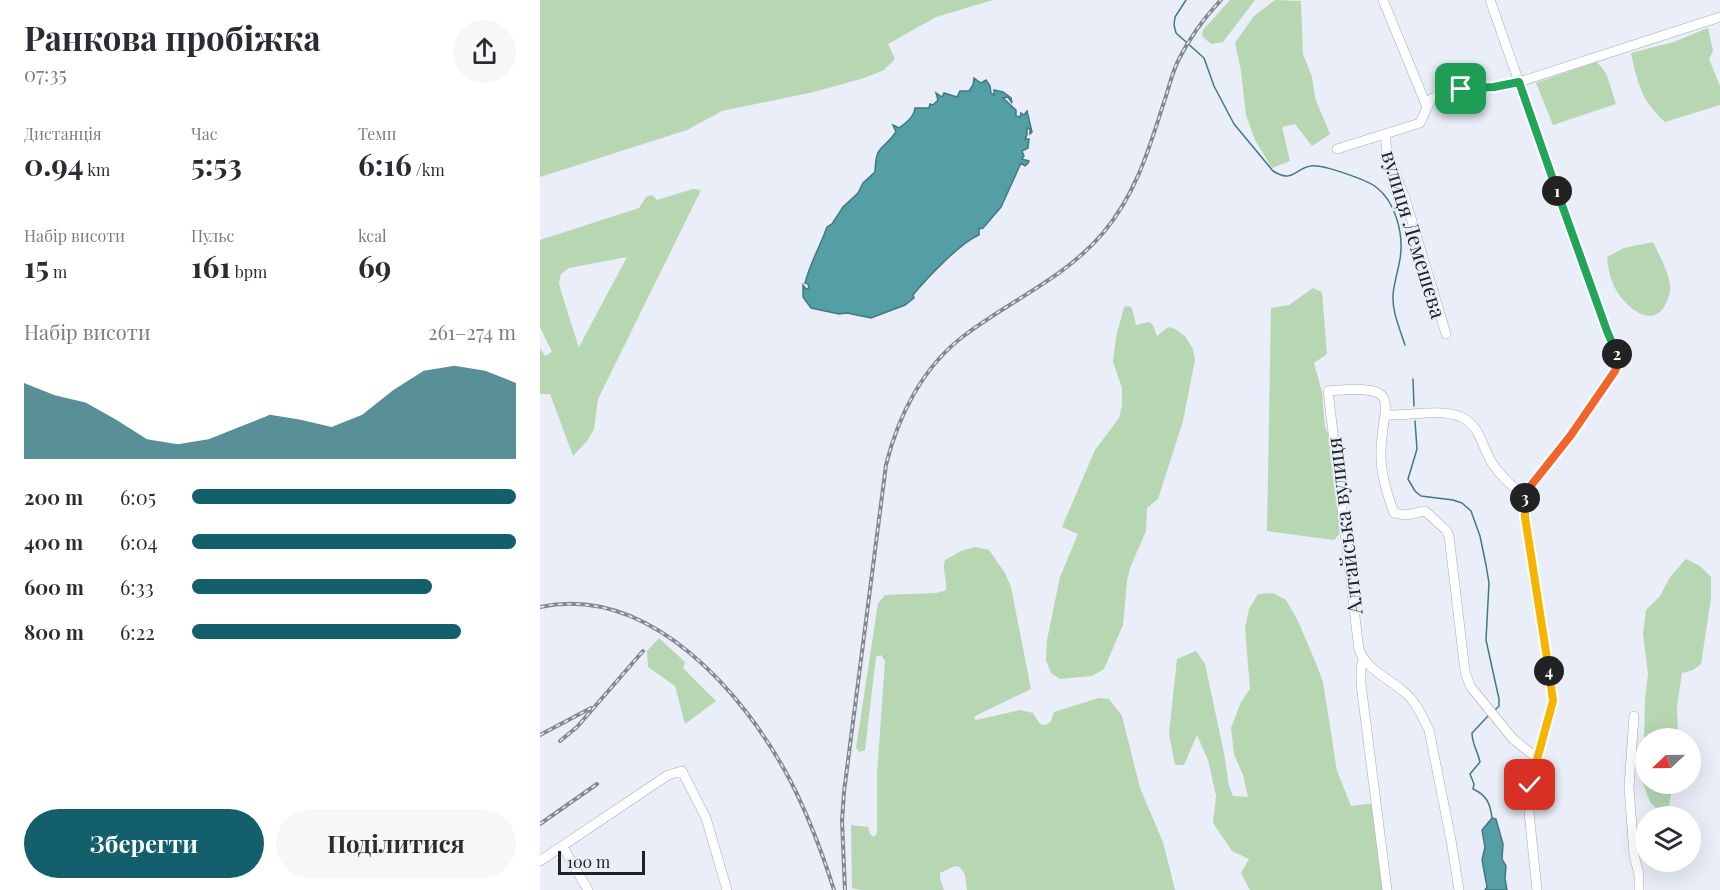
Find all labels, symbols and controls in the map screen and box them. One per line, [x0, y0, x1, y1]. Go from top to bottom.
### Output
text: Ранкова пробіжка [24, 15, 321, 59]
button: share [453, 20, 516, 83]
text: 07:35 [24, 60, 67, 87]
pin [1435, 63, 1486, 114]
icon: arrive [1444, 72, 1477, 105]
text: Дистанція [24, 123, 102, 144]
text: Час [191, 123, 217, 144]
text: Темп [358, 123, 396, 144]
text: 0.94 [24, 144, 84, 184]
text: 5:53 [191, 144, 242, 184]
text: 6:16 [358, 144, 412, 184]
street label: вулиця Лемешєва [1376, 147, 1454, 322]
text: km [84, 159, 110, 180]
text: /km [412, 159, 445, 180]
pin: 1 [1542, 176, 1572, 206]
text: 1 [1554, 180, 1560, 201]
text: Набір висоти [24, 225, 125, 246]
text: Пульс [191, 225, 234, 246]
text: kcal [358, 225, 387, 246]
text: 15 [24, 246, 49, 286]
text: 161 [191, 246, 231, 286]
text: 69 [358, 246, 391, 286]
text: m [49, 261, 67, 282]
text: bpm [231, 261, 267, 282]
text: Набір висоти [24, 318, 150, 345]
text: 261–274 m [428, 318, 516, 345]
pin: 2 [1602, 339, 1632, 369]
text: 2 [1613, 343, 1621, 364]
street label: Алтайська вулиця [1318, 436, 1368, 617]
text: 200 m [24, 483, 83, 510]
text: 6:05 [120, 483, 156, 510]
pin: 3 [1510, 483, 1540, 513]
text: 3 [1521, 487, 1529, 508]
text: 400 m [24, 528, 83, 555]
text: 6:04 [120, 528, 158, 555]
text: 600 m [24, 573, 84, 600]
text: 6:33 [120, 573, 154, 600]
text: 800 m [24, 618, 84, 645]
text: 6:22 [120, 618, 155, 645]
pin: 4 [1534, 656, 1564, 686]
text: 4 [1545, 660, 1553, 681]
north arrow [1635, 728, 1701, 794]
map controls [1635, 728, 1701, 872]
pin [1504, 759, 1555, 810]
icon: check [1513, 768, 1546, 801]
button: layers [1635, 806, 1701, 872]
button: Зберегти [24, 809, 264, 878]
button: Поділитися [276, 809, 516, 878]
scale bar [558, 848, 645, 876]
text: 100 m [567, 851, 610, 872]

